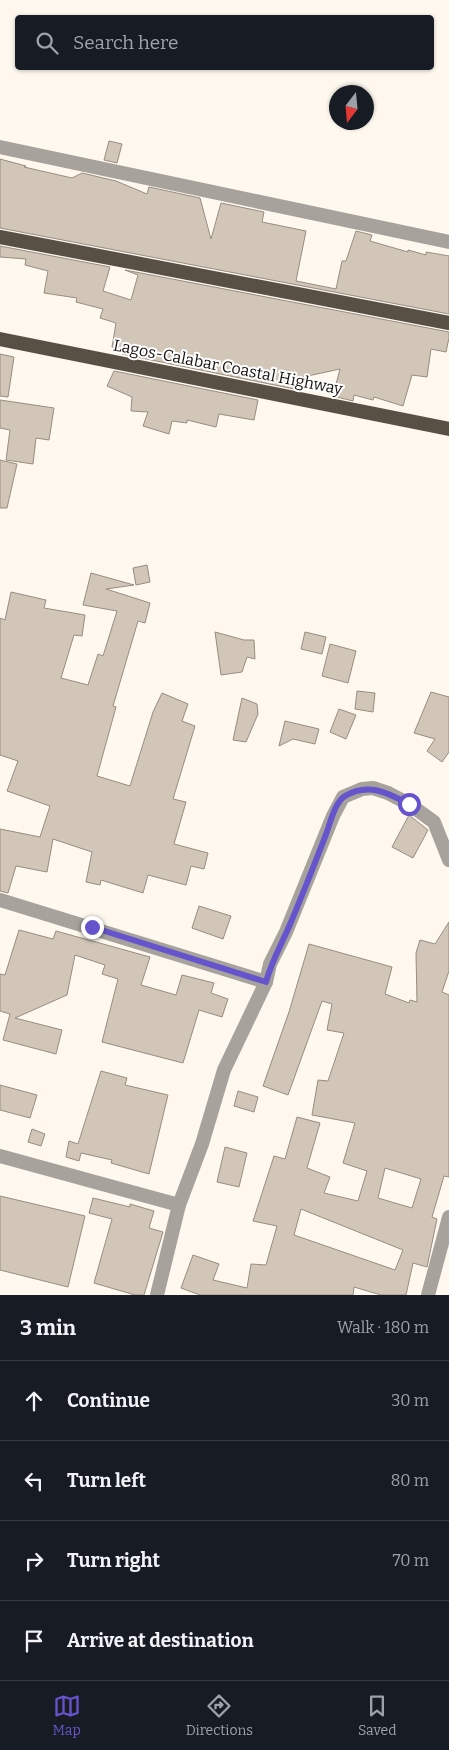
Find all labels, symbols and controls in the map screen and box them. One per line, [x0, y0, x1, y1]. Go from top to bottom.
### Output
search box [15, 15, 434, 70]
icon: search [33, 29, 61, 57]
text: Search here [73, 31, 178, 54]
north arrow [329, 85, 374, 130]
street label: Lagos-Calabar Coastal Highway [112, 335, 345, 399]
route start [398, 793, 421, 816]
route end [81, 916, 104, 939]
text: 3 min [20, 1315, 76, 1341]
text: Walk · 180 m [337, 1318, 429, 1337]
icon: ahead [20, 1387, 48, 1415]
text: Continue [67, 1389, 150, 1412]
text: 30 m [391, 1391, 429, 1410]
icon: left [20, 1467, 48, 1495]
text: Turn left [67, 1469, 146, 1492]
text: 80 m [391, 1471, 429, 1490]
icon: right [20, 1547, 48, 1575]
text: Turn right [67, 1549, 160, 1572]
text: 70 m [393, 1551, 429, 1570]
icon: arrive [20, 1627, 48, 1655]
text: Arrive at destination [67, 1629, 254, 1652]
tab: Map [52, 1692, 81, 1739]
tab: Directions [186, 1692, 253, 1739]
tab: Saved [358, 1692, 397, 1739]

